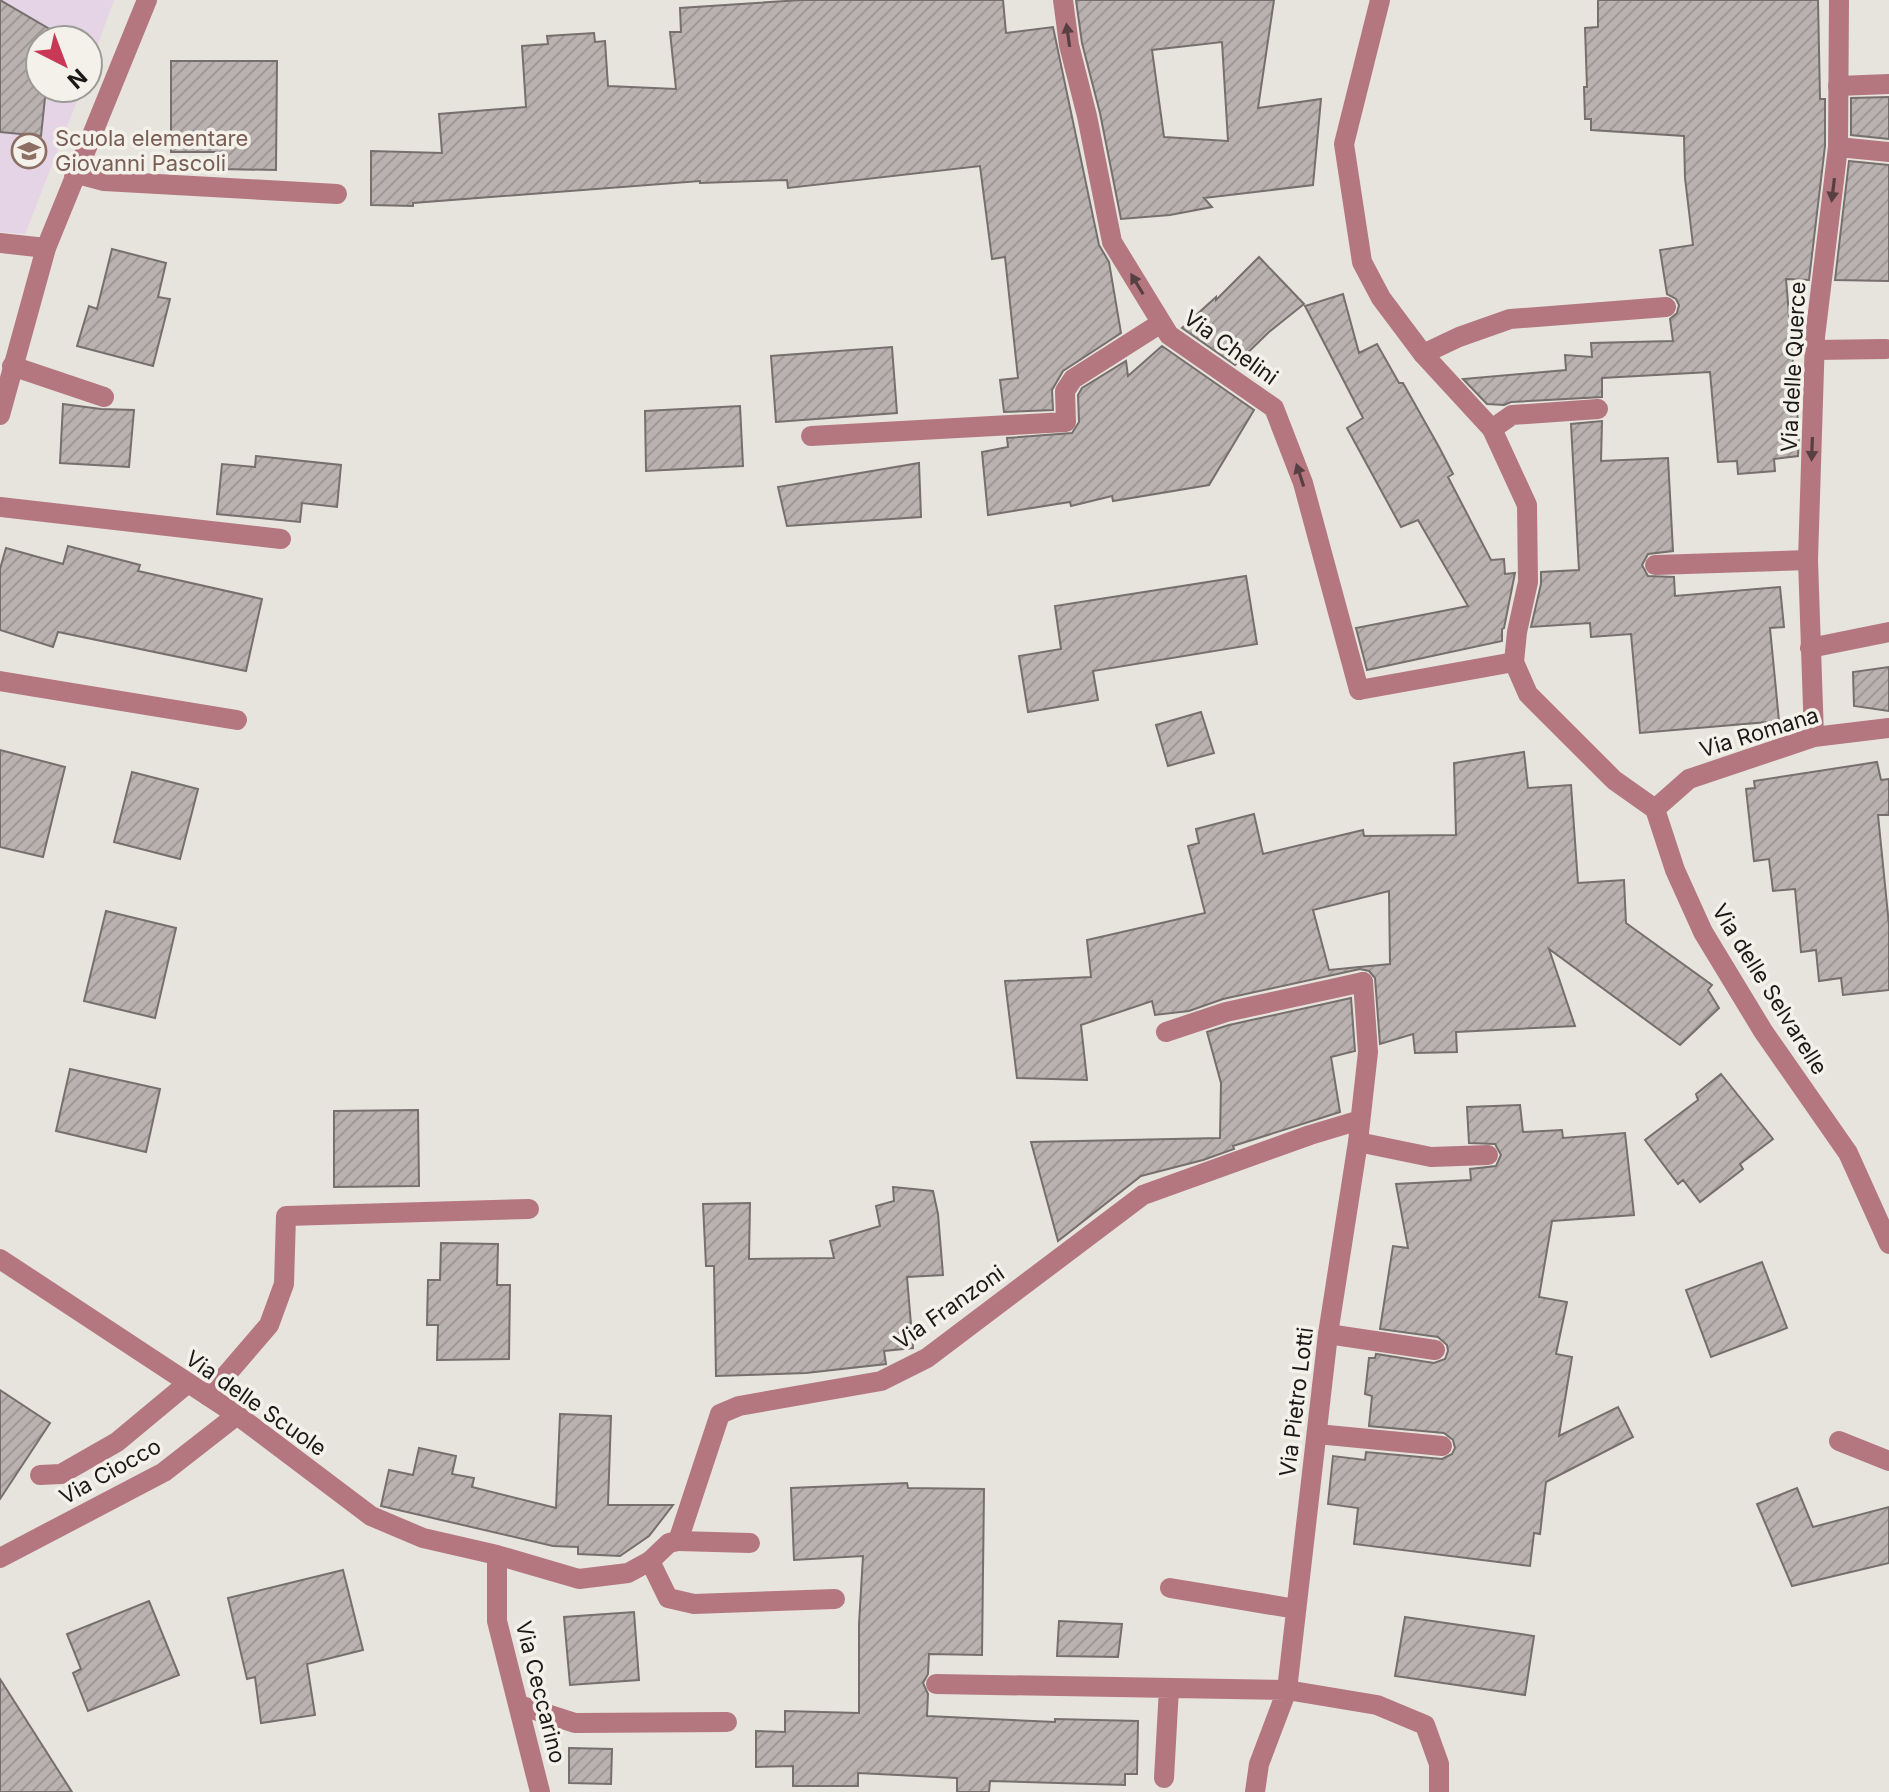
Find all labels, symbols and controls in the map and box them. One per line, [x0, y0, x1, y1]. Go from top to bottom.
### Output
one-way arrow [1061, 23, 1074, 48]
north arrow [24, 24, 104, 104]
text: N [62, 64, 92, 94]
place label: Scuola elementare Giovanni Pascoli [55, 125, 248, 176]
school or university icon: Scuola elementare Giovanni Pascoli [10, 132, 48, 170]
one-way arrow [1826, 178, 1839, 203]
one-way arrow [1130, 273, 1144, 295]
street label: Via delle Querce [1776, 281, 1810, 453]
street label: Via Chelini [1179, 304, 1283, 390]
one-way arrow [1805, 437, 1818, 462]
one-way arrow [1293, 462, 1305, 486]
street label: Via Romana [1696, 702, 1822, 762]
street label: Via delle Selvarelle [1707, 899, 1833, 1079]
street label: Via Franzoni [889, 1260, 1009, 1354]
street label: Via Pietro Lotti [1274, 1326, 1318, 1478]
street label: Via delle Scuole [181, 1345, 331, 1461]
street label: Via Ciocco [55, 1432, 165, 1510]
street label: Via Ceccarino [511, 1618, 571, 1766]

